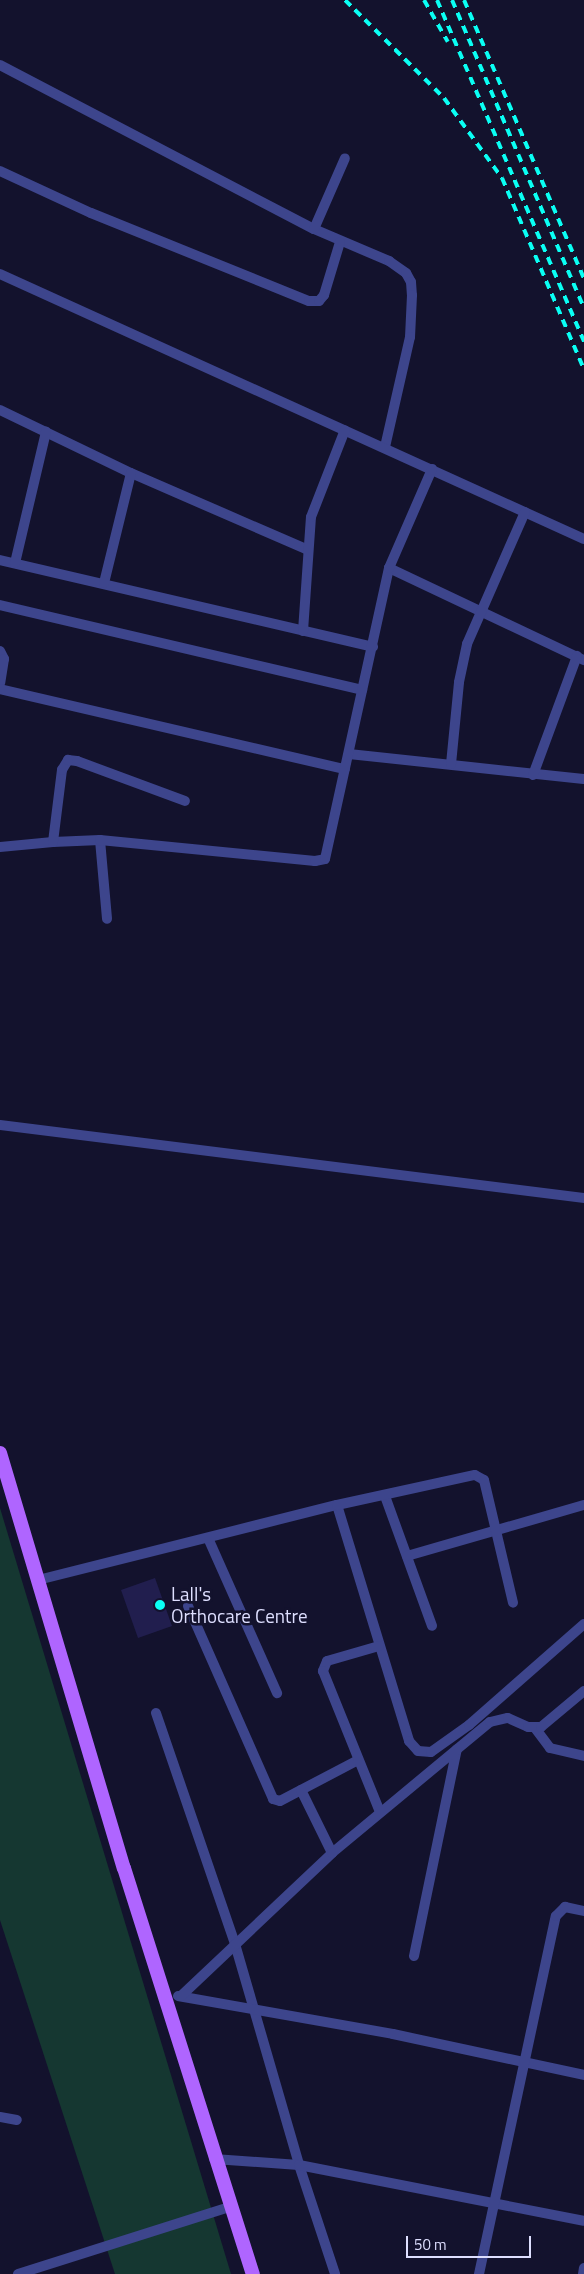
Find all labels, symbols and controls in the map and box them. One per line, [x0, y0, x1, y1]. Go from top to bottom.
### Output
place label: Lall's Orthocare Centre [171, 1583, 308, 1627]
marker: Lall's Orthocare Centre [153, 1598, 167, 1612]
scale bar [409, 2226, 534, 2258]
text: 50 m [414, 2233, 447, 2256]

